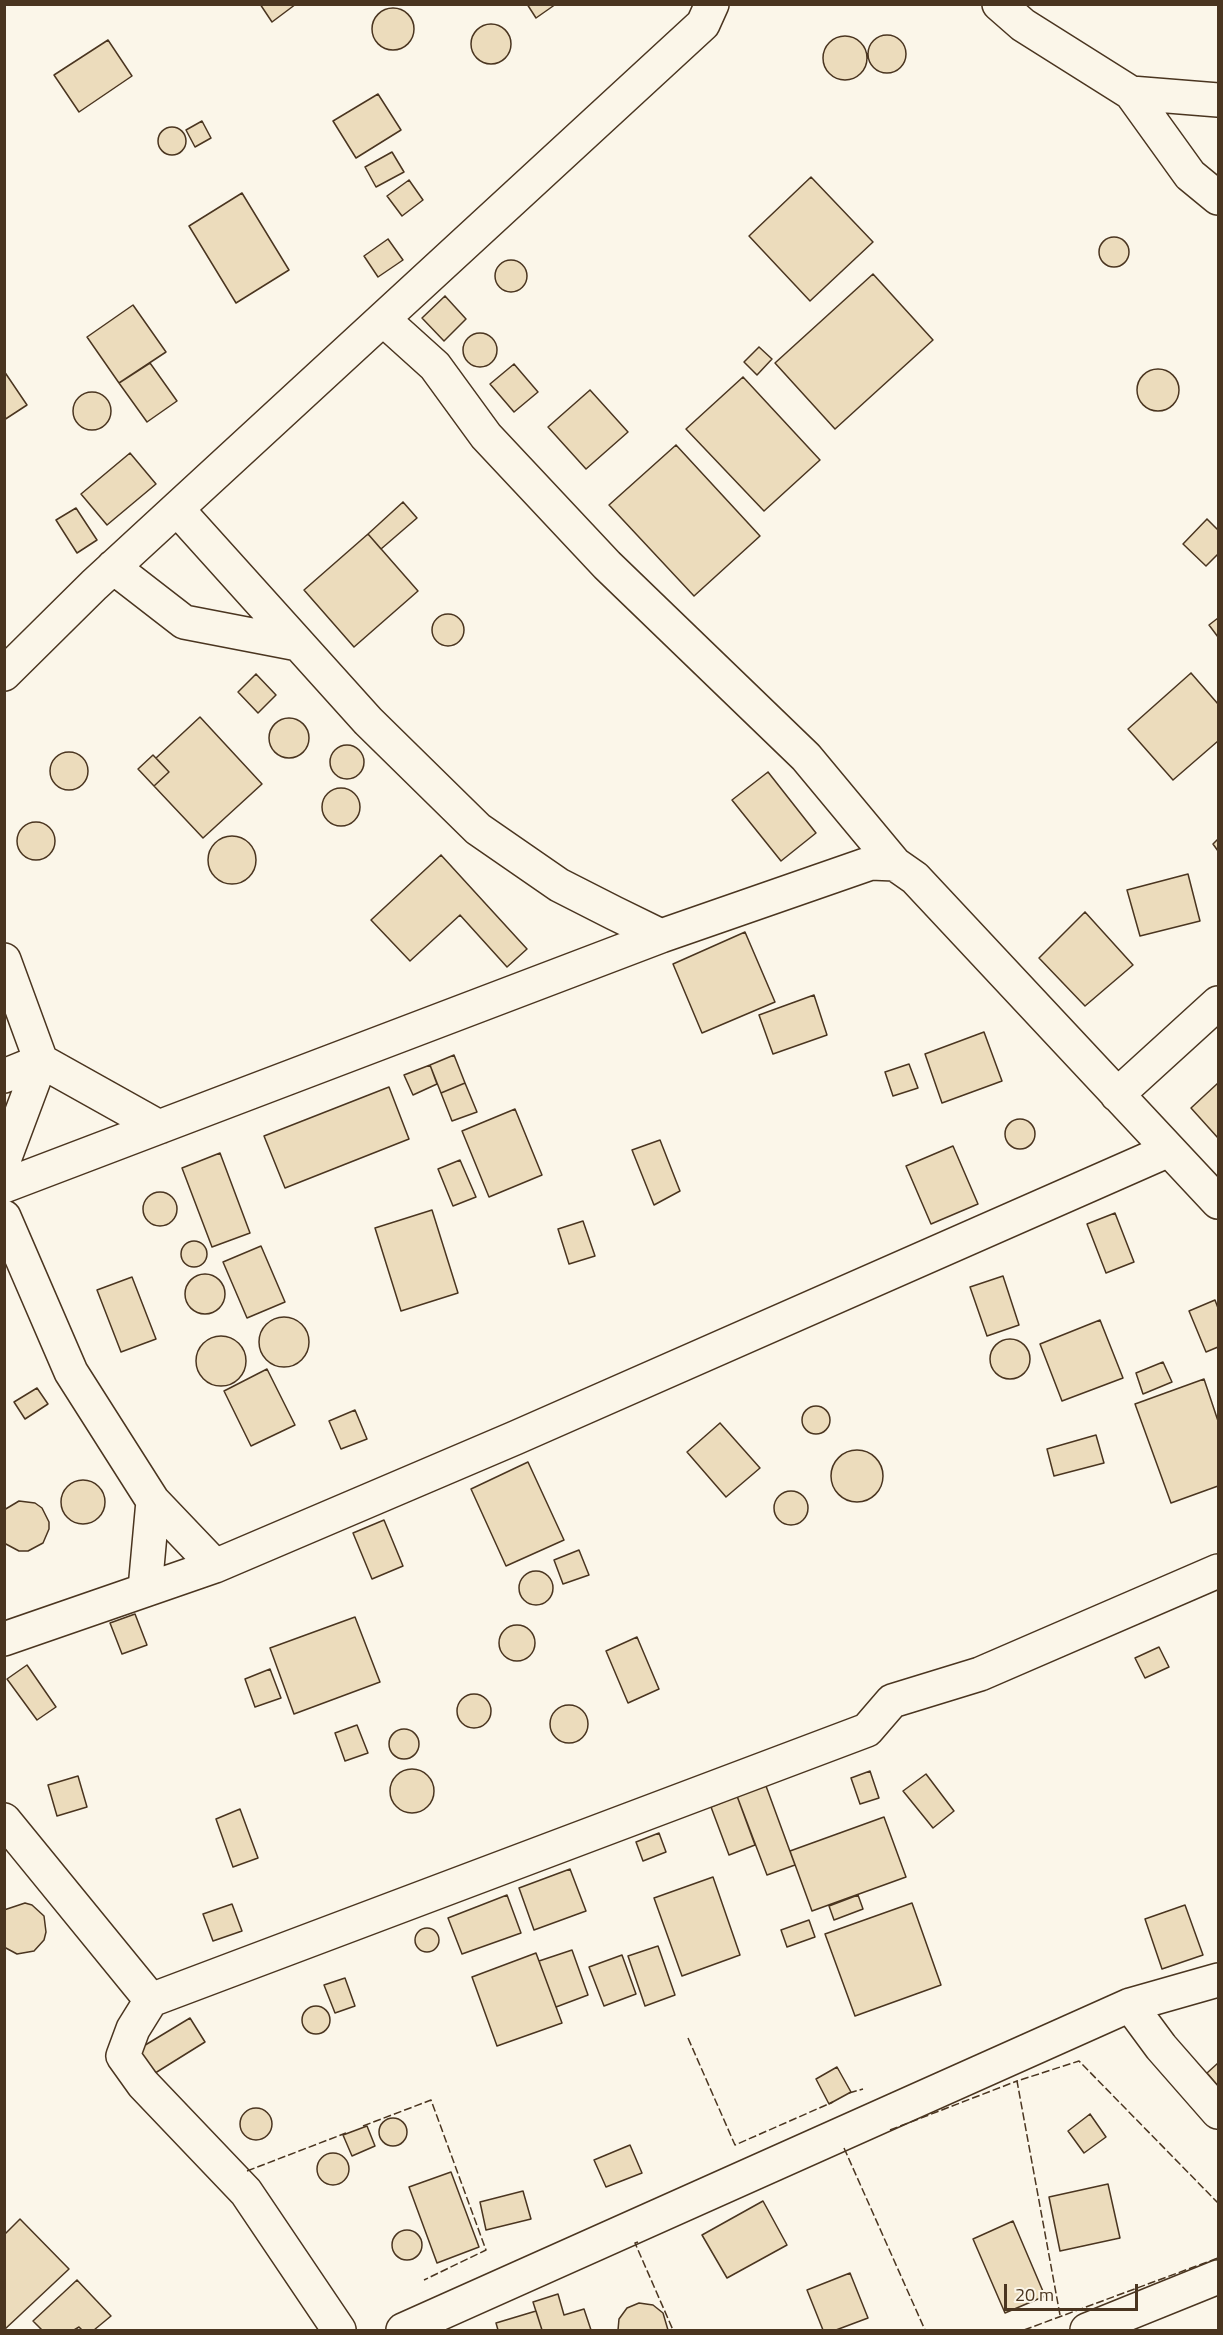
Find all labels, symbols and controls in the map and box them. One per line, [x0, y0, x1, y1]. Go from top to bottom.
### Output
scale bar [1007, 2272, 1140, 2310]
text: 20 m [1015, 2281, 1054, 2308]

